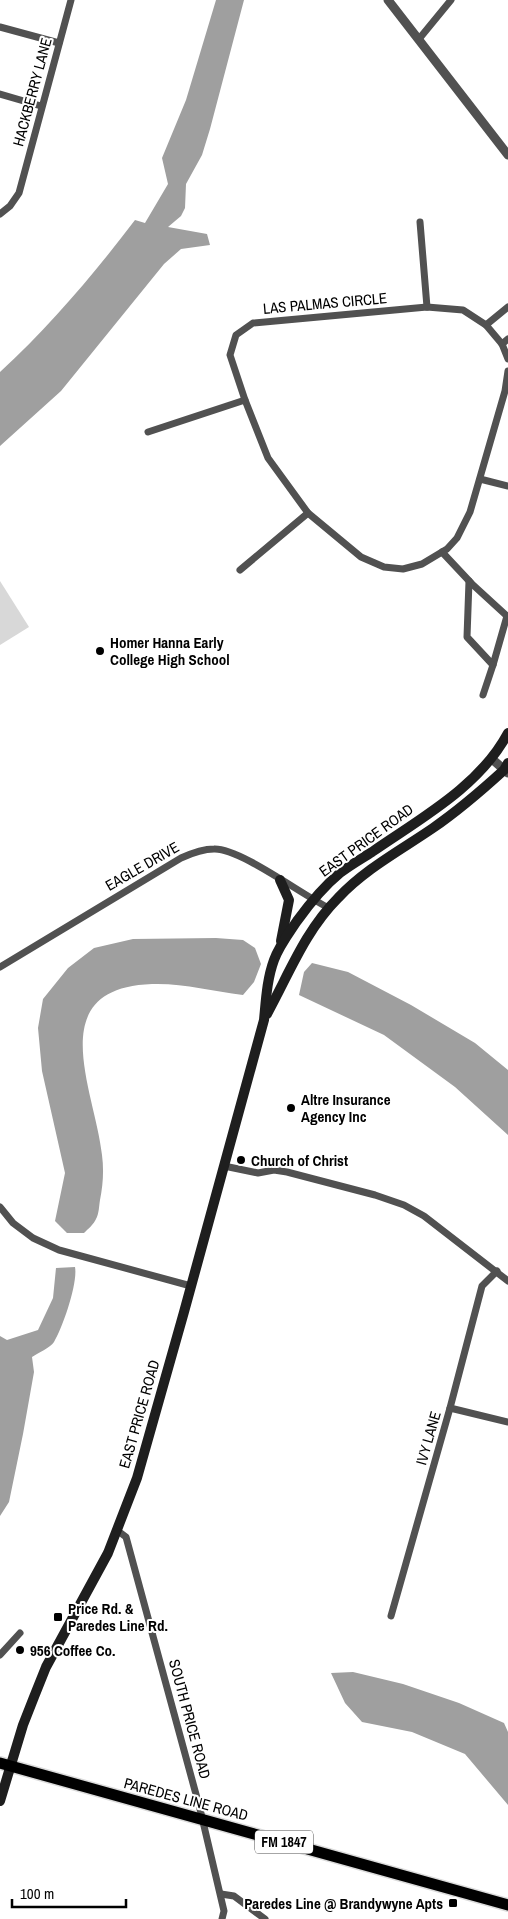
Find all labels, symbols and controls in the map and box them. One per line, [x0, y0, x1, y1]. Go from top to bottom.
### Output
street label: HACKBERRY LANE [7, 35, 57, 149]
street label: LAS PALMAS CIRCLE [262, 287, 388, 319]
place label: Homer Hanna Early College High School [110, 632, 230, 670]
marker: Homer Hanna Early College High School [94, 645, 106, 657]
street label: EAST PRICE ROAD [315, 799, 418, 881]
street label: EAGLE DRIVE [101, 836, 183, 896]
place label: Altre Insurance Agency Inc [301, 1089, 391, 1127]
marker: Altre Insurance Agency Inc [285, 1102, 297, 1114]
place label: Church of Christ [251, 1150, 348, 1171]
marker: Church of Christ [235, 1154, 247, 1166]
street label: EAST PRICE ROAD [113, 1357, 165, 1471]
street label: IVY LANE [410, 1409, 446, 1467]
place label: Price Rd. & Paredes Line Rd. [68, 1598, 168, 1636]
marker: Price Rd. & Paredes Line Rd. [52, 1611, 64, 1623]
place label: 956 Coffee Co. [30, 1640, 115, 1661]
marker: 956 Coffee Co. [14, 1644, 26, 1656]
street label: SOUTH PRICE ROAD [164, 1657, 216, 1781]
street label: PAREDES LINE ROAD [122, 1772, 250, 1826]
road number: FM 1847 [255, 1830, 313, 1854]
scale bar [12, 1876, 126, 1908]
text: 100 m [20, 1883, 54, 1904]
place label: Paredes Line @ Brandywyne Apts [244, 1893, 443, 1914]
marker: Paredes Line @ Brandywyne Apts [447, 1897, 459, 1909]

